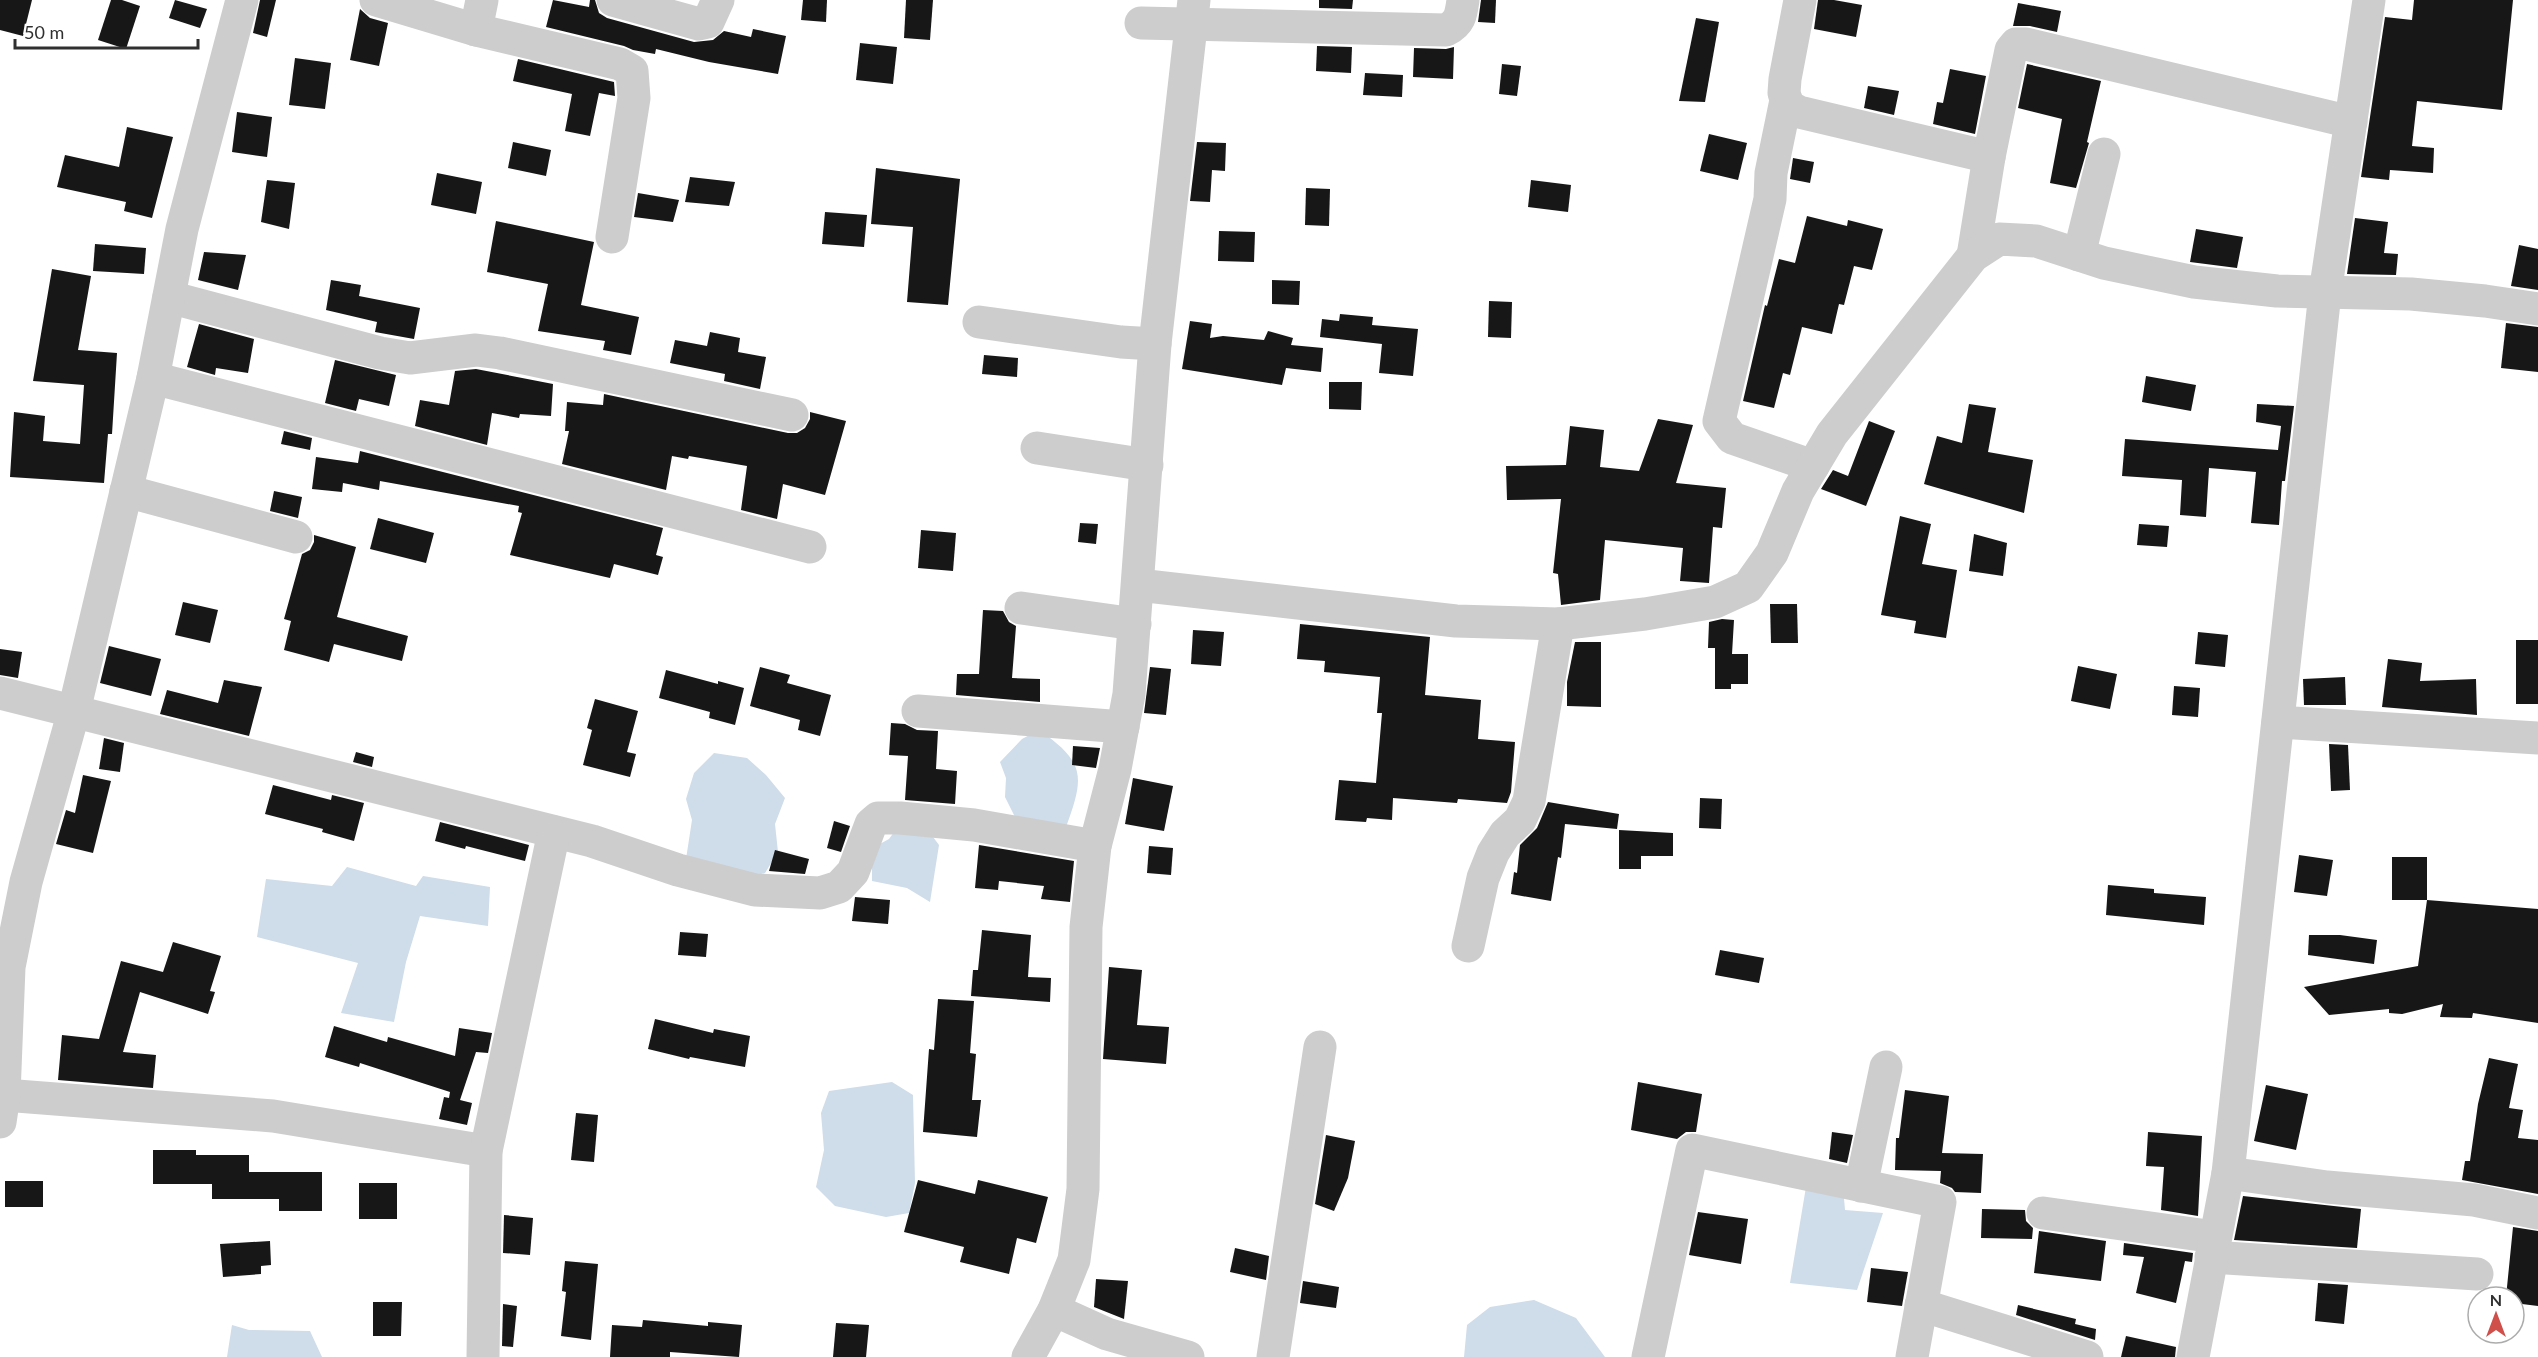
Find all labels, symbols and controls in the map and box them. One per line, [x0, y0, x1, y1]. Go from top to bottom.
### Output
scale bar [15, 12, 198, 50]
text: 50 m [24, 21, 64, 43]
north arrow [2466, 1285, 2526, 1345]
text: N [2490, 1290, 2502, 1309]

